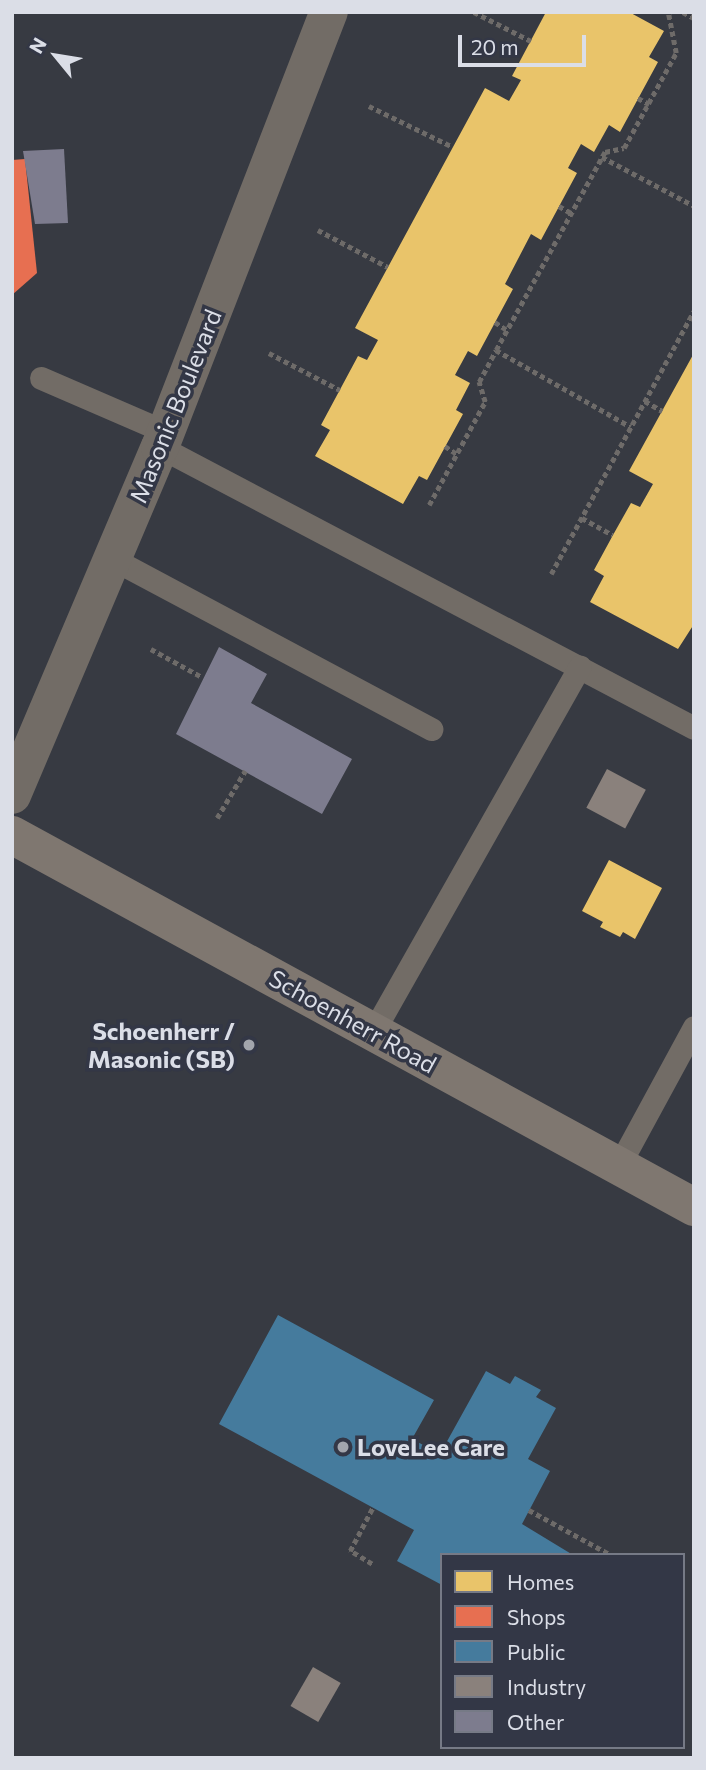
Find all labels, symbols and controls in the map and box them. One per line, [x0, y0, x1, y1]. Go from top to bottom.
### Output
north arrow [21, 21, 91, 91]
scale bar [461, 21, 589, 65]
text: N [24, 33, 51, 57]
text: 20 m [471, 34, 519, 59]
street label: Masonic Boulevard [123, 305, 227, 507]
street label: Schoenherr Road [264, 963, 442, 1079]
place label: Schoenherr / Masonic (SB) [88, 1017, 235, 1073]
marker: Schoenherr / Masonic (SB) [241, 1037, 257, 1053]
place label: LoveLee Care [357, 1433, 505, 1461]
marker: LoveLee Care [335, 1439, 351, 1455]
legend [440, 1553, 685, 1749]
text: Homes [507, 1569, 574, 1594]
text: Shops [507, 1604, 566, 1629]
text: Public [507, 1639, 565, 1664]
text: Industry [507, 1674, 586, 1699]
text: Other [507, 1709, 564, 1734]

